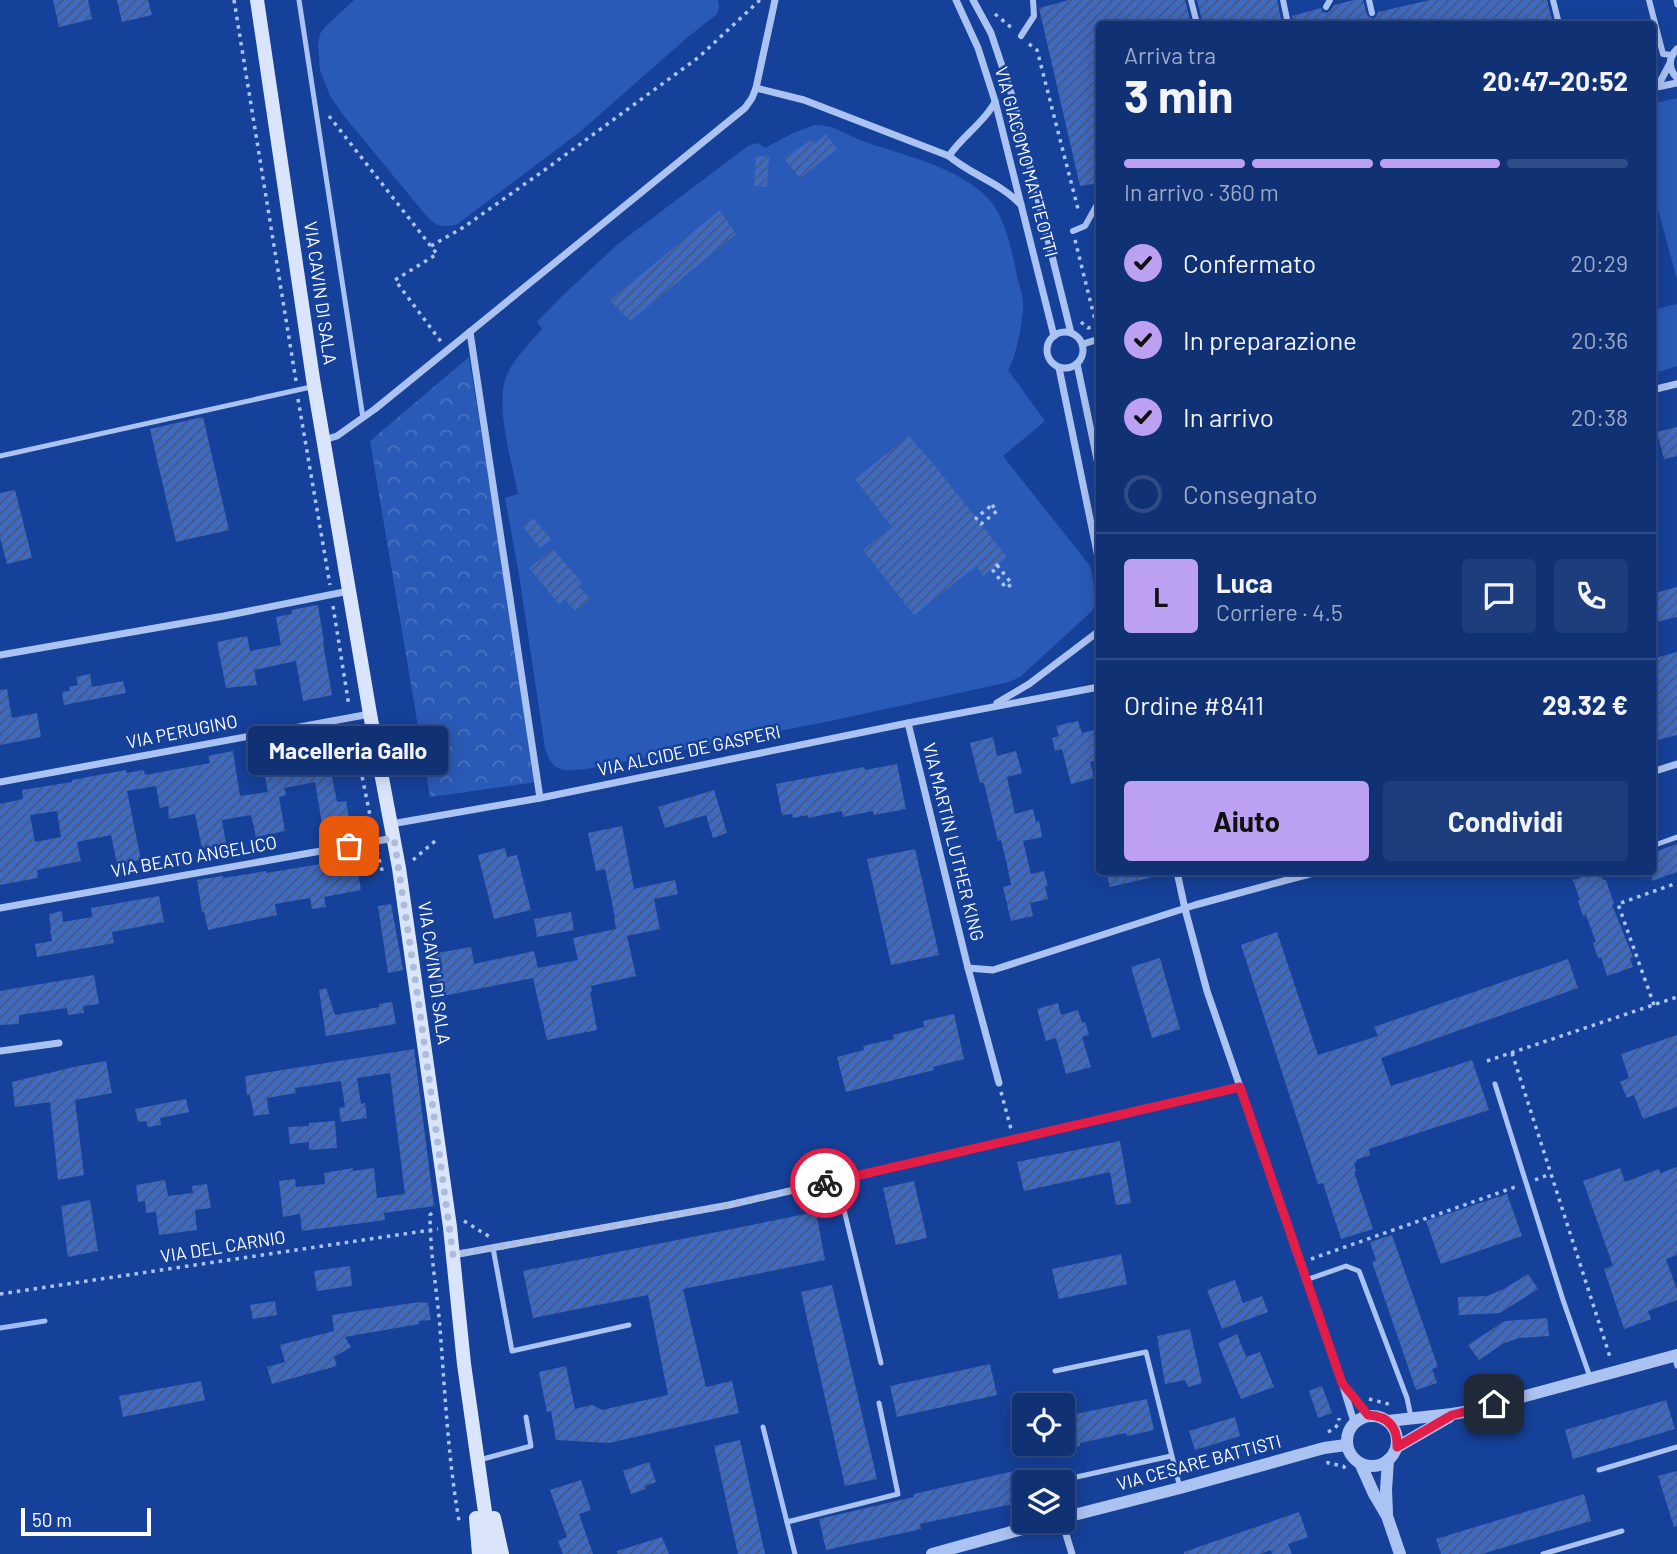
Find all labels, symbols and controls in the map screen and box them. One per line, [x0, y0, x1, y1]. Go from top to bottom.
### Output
text: Arriva tra [1124, 41, 1216, 69]
street label: VIA GIACOMO MATTEOTTI [991, 64, 1063, 259]
text: 20:47–20:52 [1483, 65, 1628, 96]
text: 3 min [1124, 67, 1233, 122]
text: In arrivo · 360 m [1124, 178, 1279, 206]
street label: VIA CAVIN DI SALA [300, 220, 342, 366]
icon: check [1124, 244, 1162, 282]
text: Confermato [1183, 247, 1316, 278]
text: 20:29 [1571, 249, 1628, 277]
icon: check [1124, 321, 1162, 359]
text: In preparazione [1183, 324, 1357, 355]
text: 20:36 [1571, 326, 1628, 354]
icon: check [1124, 398, 1162, 436]
text: In arrivo [1183, 401, 1274, 432]
text: 20:38 [1571, 403, 1628, 431]
text: Consegnato [1183, 478, 1318, 509]
button: chat [1462, 559, 1536, 633]
button: phone [1554, 559, 1628, 633]
text: Luca [1216, 567, 1273, 598]
text: L [1154, 581, 1168, 612]
text: Corriere · 4.5 [1216, 598, 1343, 626]
text: Ordine #8411 [1124, 689, 1264, 720]
text: 29.32 € [1542, 689, 1628, 720]
street label: VIA PERUGINO [124, 709, 239, 753]
street label: VIA ALCIDE DE GASPERI [595, 720, 782, 780]
callout: Macelleria Gallo [249, 727, 449, 776]
text: Macelleria Gallo [269, 736, 427, 764]
street label: VIA MARTIN LUTHER KING [919, 740, 989, 943]
button: Aiuto [1124, 781, 1369, 861]
button: Condividi [1383, 781, 1628, 861]
pin [319, 816, 379, 876]
icon: bag [330, 827, 368, 865]
street label: VIA BEATO ANGELICO [109, 831, 278, 881]
street label: VIA CAVIN DI SALA [414, 900, 456, 1046]
courier [790, 1148, 860, 1218]
icon: bike [806, 1164, 844, 1202]
street label: VIA DEL CARNIO [159, 1225, 287, 1267]
pin [1464, 1374, 1524, 1434]
icon: home [1475, 1385, 1513, 1423]
map controls [1012, 1393, 1075, 1533]
button: locate [1012, 1393, 1075, 1456]
street label: VIA CESARE BATTISTI [1114, 1429, 1283, 1495]
button: layers [1012, 1470, 1075, 1533]
scale bar [21, 1505, 150, 1537]
text: 50 m [32, 1508, 72, 1531]

